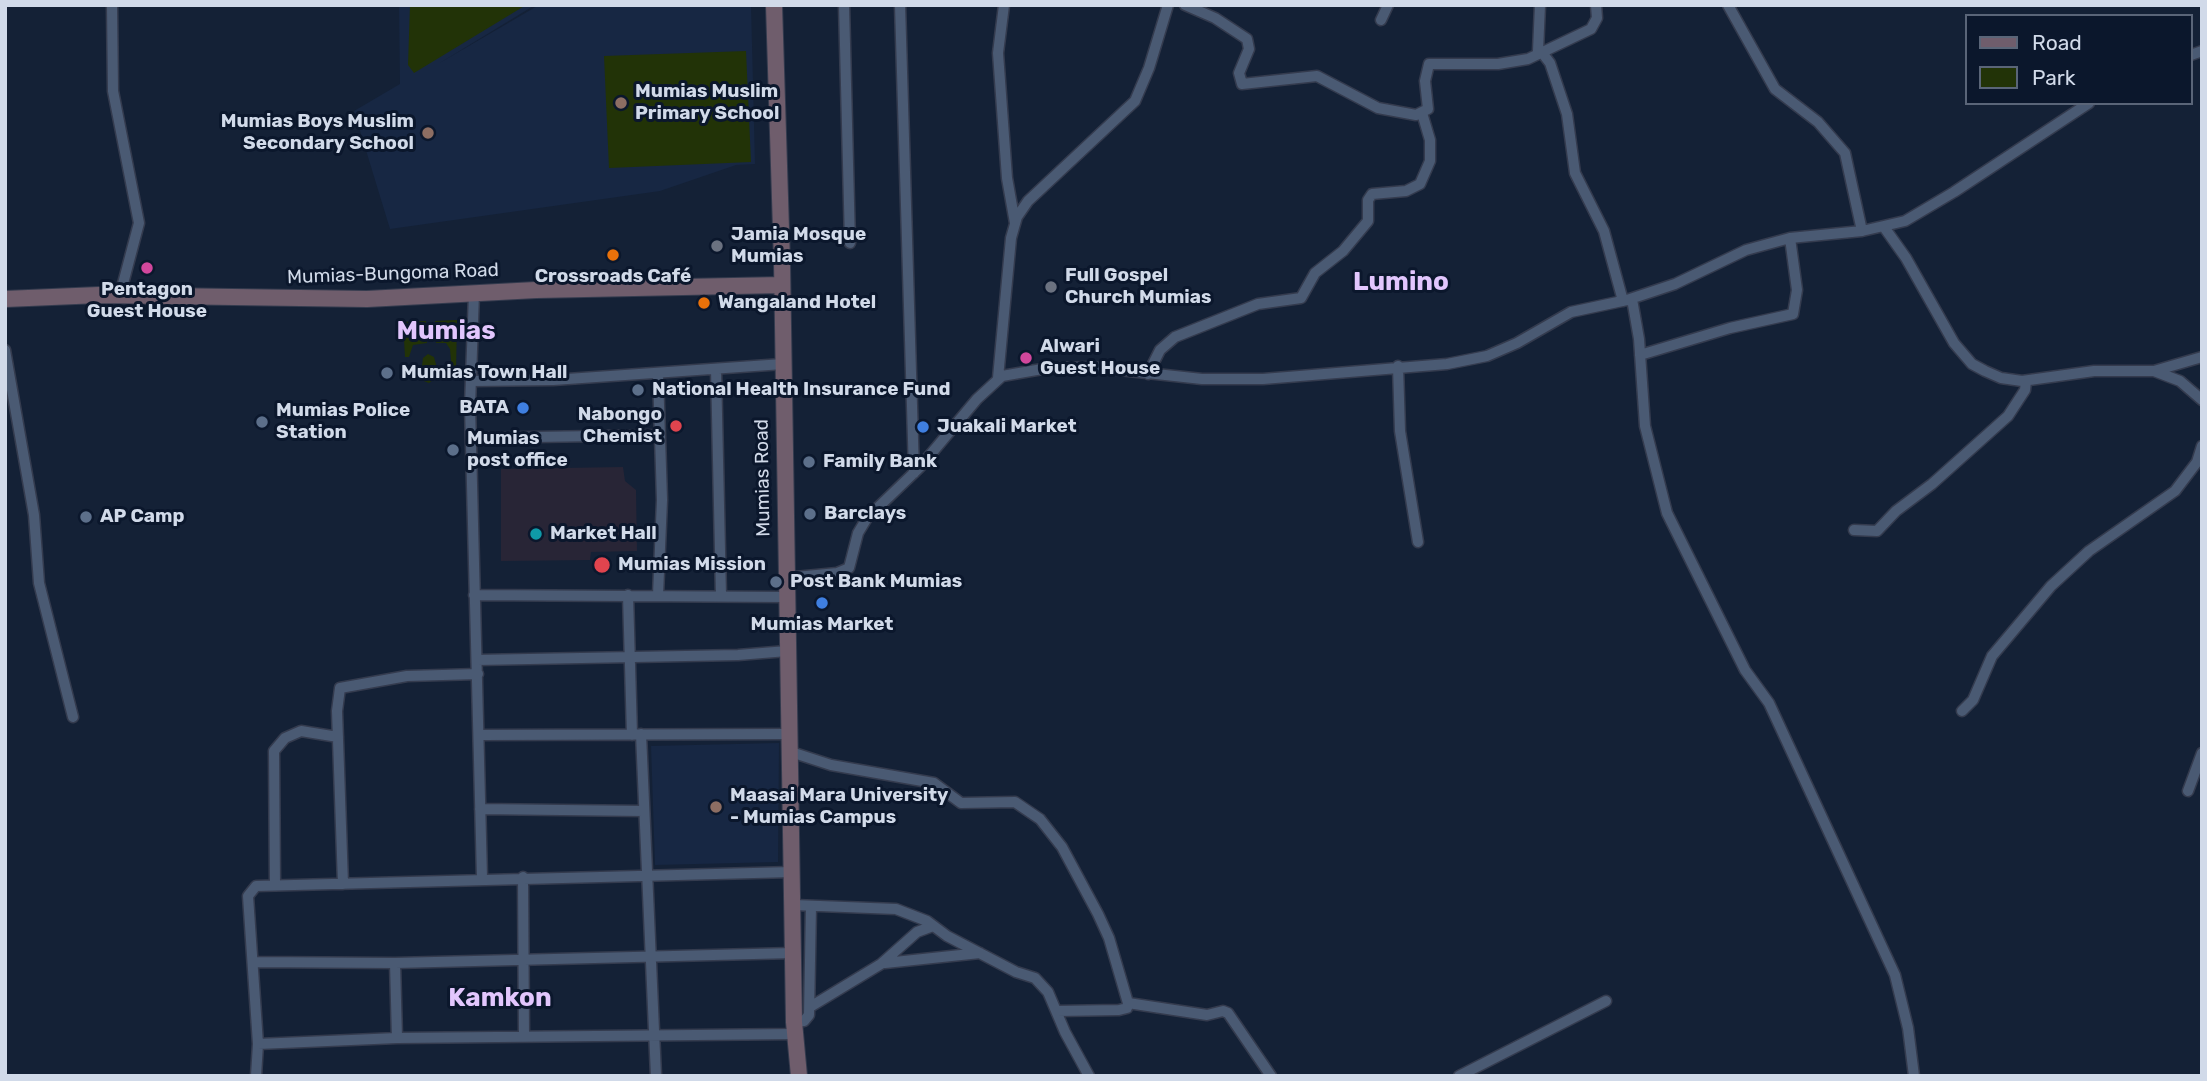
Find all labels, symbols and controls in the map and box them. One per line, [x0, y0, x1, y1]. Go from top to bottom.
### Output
legend [1966, 14, 2193, 105]
text: Road [2032, 30, 2082, 55]
text: Park [2032, 65, 2076, 90]
place label: Mumias Muslim Primary School [635, 81, 779, 125]
marker: Mumias Muslim Primary School [613, 95, 629, 111]
place label: Mumias Boys Muslim Secondary School [221, 111, 414, 155]
marker: Mumias Boys Muslim Secondary School [420, 125, 436, 141]
place label: Jamia Mosque Mumias [731, 224, 866, 268]
marker: Jamia Mosque Mumias [709, 238, 725, 254]
marker: Crossroads Café [605, 247, 621, 263]
street label: Mumias-Bungoma Road [287, 259, 499, 289]
marker: Pentagon Guest House [139, 260, 155, 276]
place label: Full Gospel Church Mumias [1065, 265, 1211, 309]
place label: Crossroads Café [535, 266, 691, 288]
district label: Lumino [1353, 266, 1449, 298]
place label: Pentagon Guest House [87, 279, 207, 323]
marker: Full Gospel Church Mumias [1043, 279, 1059, 295]
place label: Wangaland Hotel [718, 292, 876, 314]
marker: Wangaland Hotel [696, 295, 712, 311]
district label: Mumias [396, 315, 496, 347]
place label: Alwari Guest House [1040, 336, 1160, 380]
marker: Alwari Guest House [1018, 350, 1034, 366]
place label: Mumias Town Hall [401, 362, 568, 384]
marker: Mumias Town Hall [379, 365, 395, 381]
place label: National Health Insurance Fund [652, 379, 950, 401]
marker: National Health Insurance Fund [630, 382, 646, 398]
place label: BATA [459, 397, 509, 419]
place label: Mumias Police Station [276, 400, 410, 444]
marker: BATA [515, 400, 531, 416]
place label: Nabongo Chemist [578, 404, 662, 448]
marker: Mumias Police Station [254, 414, 270, 430]
place label: Juakali Market [937, 416, 1077, 438]
marker: Nabongo Chemist [668, 418, 684, 434]
street label: Mumias Road [751, 419, 775, 537]
marker: Juakali Market [915, 419, 931, 435]
place label: Mumias post office [467, 428, 568, 472]
marker: Mumias post office [445, 442, 461, 458]
place label: Family Bank [823, 451, 937, 473]
marker: Family Bank [801, 454, 817, 470]
place label: Barclays [824, 503, 906, 525]
place label: AP Camp [100, 506, 184, 528]
marker: Barclays [802, 506, 818, 522]
marker: AP Camp [78, 509, 94, 525]
place label: Market Hall [550, 523, 657, 545]
marker: Market Hall [528, 526, 544, 542]
place label: Mumias Mission [618, 554, 766, 576]
marker: Mumias Mission [592, 555, 612, 575]
place label: Post Bank Mumias [790, 571, 962, 593]
marker: Post Bank Mumias [768, 574, 784, 590]
marker: Mumias Market [814, 595, 830, 611]
place label: Mumias Market [751, 614, 893, 636]
place label: Maasai Mara University - Mumias Campus [730, 785, 948, 829]
marker: Maasai Mara University - Mumias Campus [708, 799, 724, 815]
district label: Kamkon [448, 982, 552, 1014]

